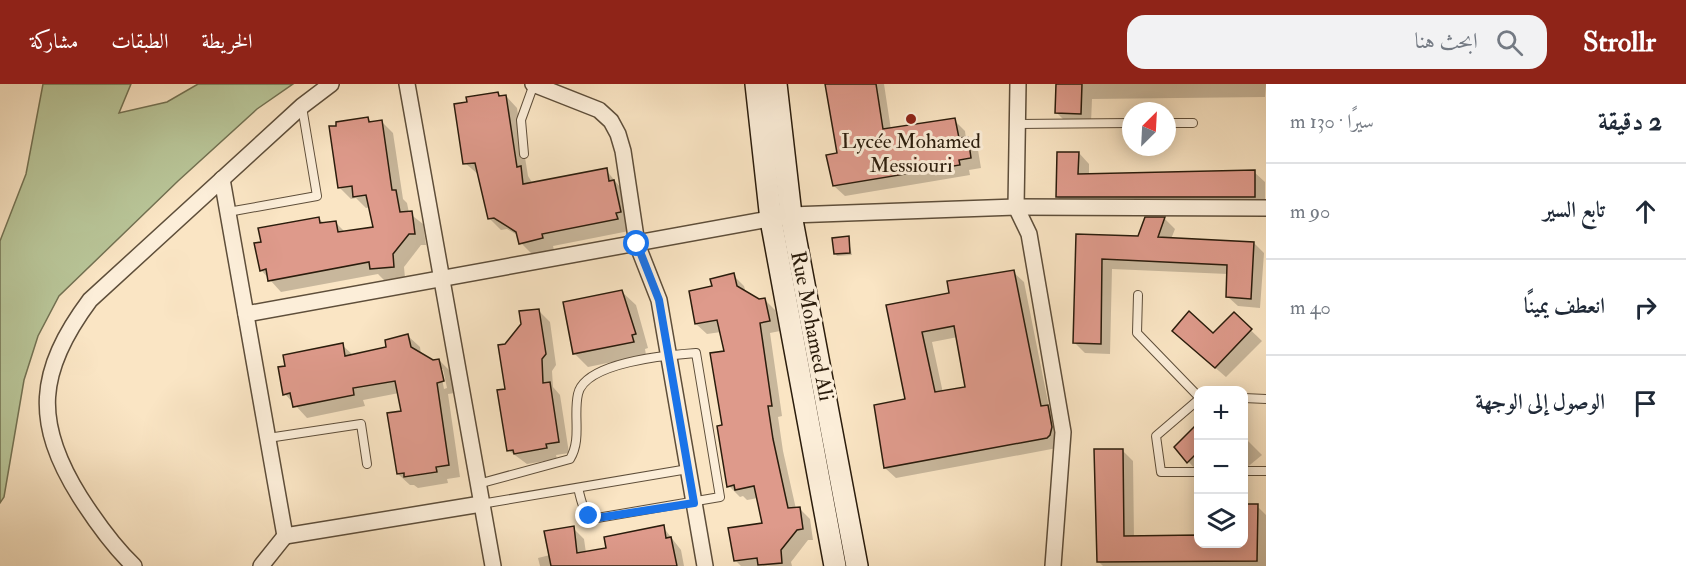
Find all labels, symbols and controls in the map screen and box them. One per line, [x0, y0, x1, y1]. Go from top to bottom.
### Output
search box [1127, 15, 1547, 69]
text: Strollr [1583, 25, 1656, 60]
icon: search [1493, 26, 1526, 59]
text: ابحث هنا [1415, 27, 1478, 55]
text: مشاركة [30, 28, 78, 55]
text: الطبقات [111, 28, 168, 55]
text: الخريطة [201, 28, 253, 55]
north arrow [1122, 102, 1176, 156]
text: 2 دقيقة [1598, 106, 1662, 138]
text: سيرًا · 130 m [1290, 109, 1374, 134]
marker: Lycée Mohamed Messiouri [904, 112, 918, 126]
place label: Lycée Mohamed Messiouri [841, 128, 981, 179]
icon: ahead [1629, 195, 1662, 228]
text: تابع السير [1543, 196, 1605, 224]
text: 90 m [1290, 199, 1330, 224]
route start [623, 230, 649, 256]
street label: Rue Mohamed Ali [784, 249, 840, 404]
icon: right [1629, 291, 1662, 324]
text: انعطف يمينًا [1524, 292, 1605, 320]
text: 40 m [1290, 295, 1331, 320]
map controls [1194, 386, 1248, 548]
button: + [1194, 386, 1248, 440]
icon: arrive [1629, 387, 1662, 420]
text: الوصول إلى الوجهة [1475, 388, 1605, 416]
button: − [1194, 440, 1248, 494]
button: layers [1194, 494, 1248, 548]
route end [575, 502, 601, 528]

